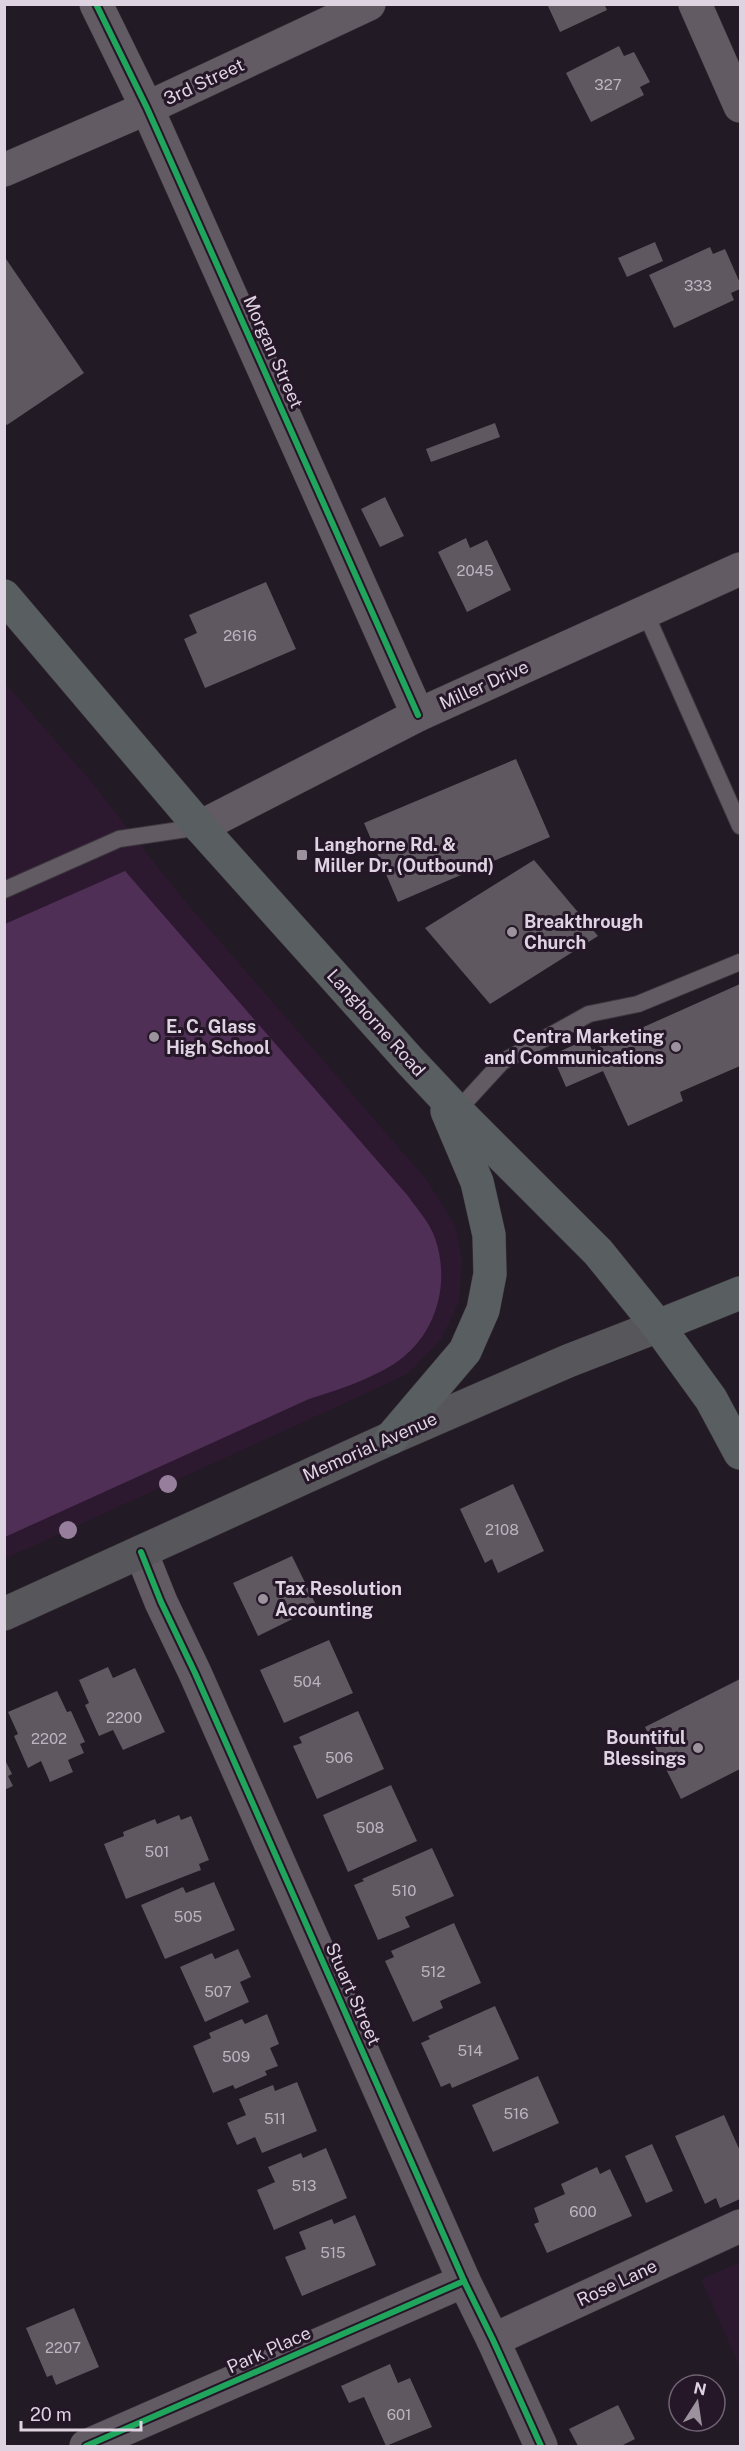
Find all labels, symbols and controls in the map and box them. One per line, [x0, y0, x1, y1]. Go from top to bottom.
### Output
street label: 3rd Street [160, 54, 247, 109]
house number: 327 [594, 76, 622, 93]
house number: 333 [684, 277, 712, 294]
street label: Morgan Street [239, 292, 308, 411]
house number: 2045 [456, 562, 494, 579]
house number: 2616 [223, 627, 257, 644]
street label: Miller Drive [436, 656, 532, 714]
place label: Langhorne Rd. & Miller Dr. (Outbound) [314, 834, 494, 876]
marker: Langhorne Rd. & Miller Dr. (Outbound) [295, 848, 309, 862]
place label: Breakthrough Church [524, 911, 643, 953]
marker: Breakthrough Church [505, 925, 519, 939]
street label: Langhorne Road [323, 965, 430, 1080]
place label: E. C. Glass High School [166, 1016, 270, 1058]
place label: Centra Marketing and Communications [484, 1026, 664, 1068]
marker: E. C. Glass High School [147, 1030, 161, 1044]
marker: Centra Marketing and Communications [669, 1040, 683, 1054]
street label: Memorial Avenue [299, 1407, 440, 1486]
house number: 2108 [485, 1521, 519, 1538]
place label: Tax Resolution Accounting [275, 1578, 402, 1620]
marker: Tax Resolution Accounting [256, 1592, 270, 1606]
house number: 504 [293, 1673, 321, 1690]
house number: 2200 [106, 1709, 142, 1726]
place label: Bountiful Blessings [603, 1727, 686, 1769]
house number: 2202 [31, 1730, 67, 1747]
marker: Bountiful Blessings [691, 1741, 705, 1755]
house number: 506 [325, 1749, 353, 1766]
house number: 508 [356, 1819, 384, 1836]
house number: 501 [145, 1843, 169, 1860]
house number: 510 [392, 1882, 416, 1899]
house number: 505 [174, 1908, 202, 1925]
street label: Stuart Street [322, 1939, 385, 2048]
house number: 512 [421, 1963, 445, 1980]
house number: 507 [204, 1983, 232, 2000]
house number: 514 [457, 2042, 483, 2059]
house number: 509 [222, 2048, 250, 2065]
house number: 516 [503, 2105, 529, 2122]
house number: 511 [264, 2110, 286, 2127]
house number: 513 [291, 2177, 317, 2194]
house number: 600 [569, 2203, 597, 2220]
house number: 515 [320, 2244, 346, 2261]
street label: Rose Lane [573, 2255, 660, 2310]
street label: Park Place [224, 2322, 314, 2377]
house number: 2207 [45, 2339, 81, 2356]
north arrow [667, 2373, 727, 2433]
text: N [692, 2378, 708, 2399]
scale bar [21, 2394, 141, 2432]
text: 20 m [30, 2404, 72, 2425]
house number: 601 [387, 2406, 411, 2423]

